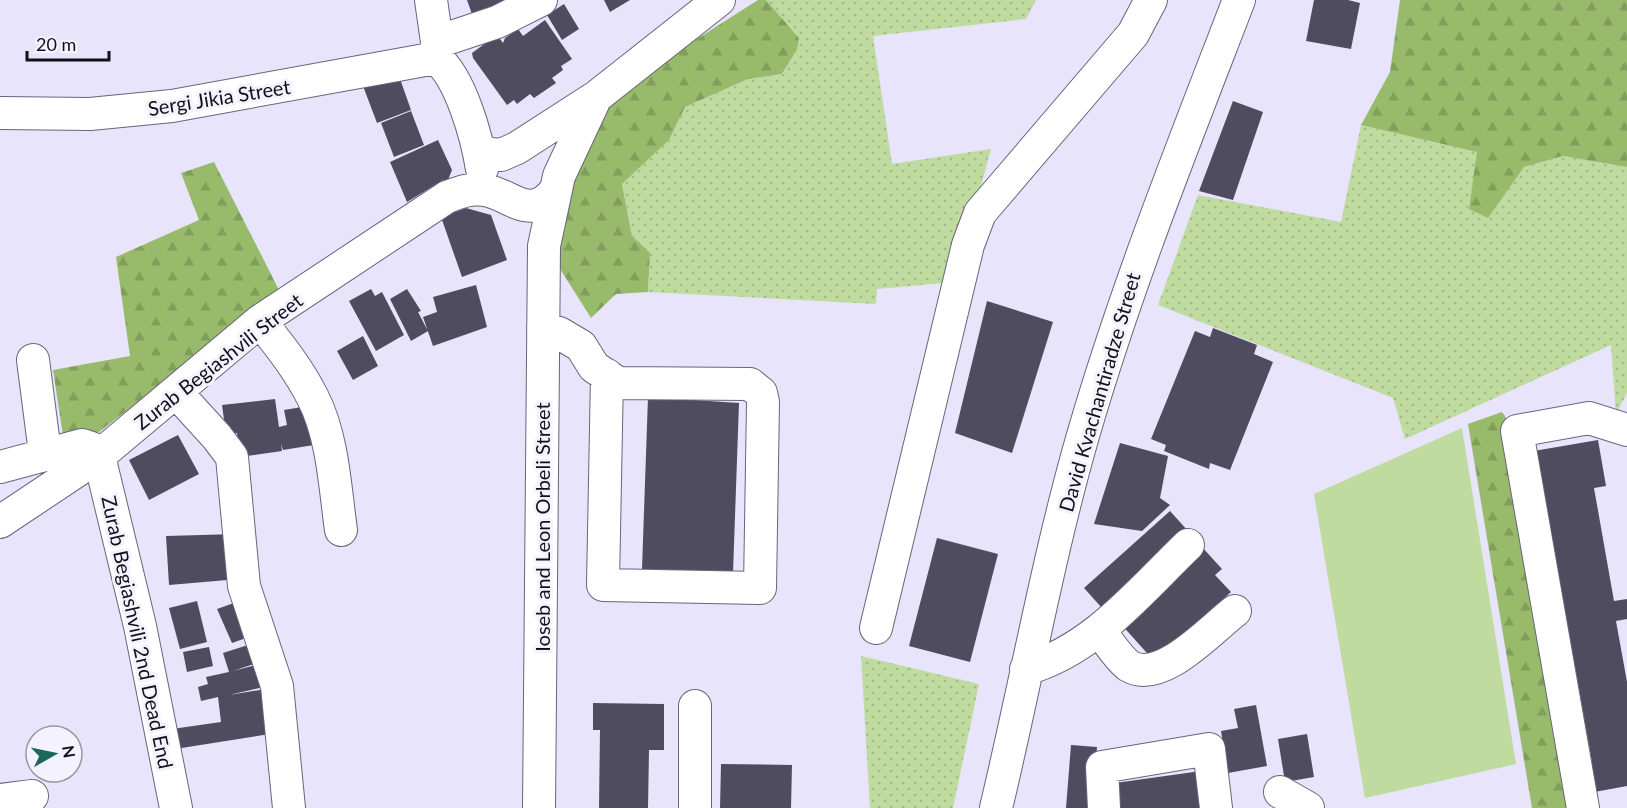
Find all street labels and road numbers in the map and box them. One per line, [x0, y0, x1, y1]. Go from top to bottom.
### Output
street label: Sergi Jikia Street [146, 74, 292, 120]
street label: David Kvachantiradze Street [1053, 270, 1145, 514]
street label: Zurab Begiashvili Street [129, 288, 307, 434]
street label: Ioseb and Leon Orbeli Street [530, 402, 554, 652]
street label: Zurab Begiashvili 2nd Dead End [97, 493, 179, 771]

